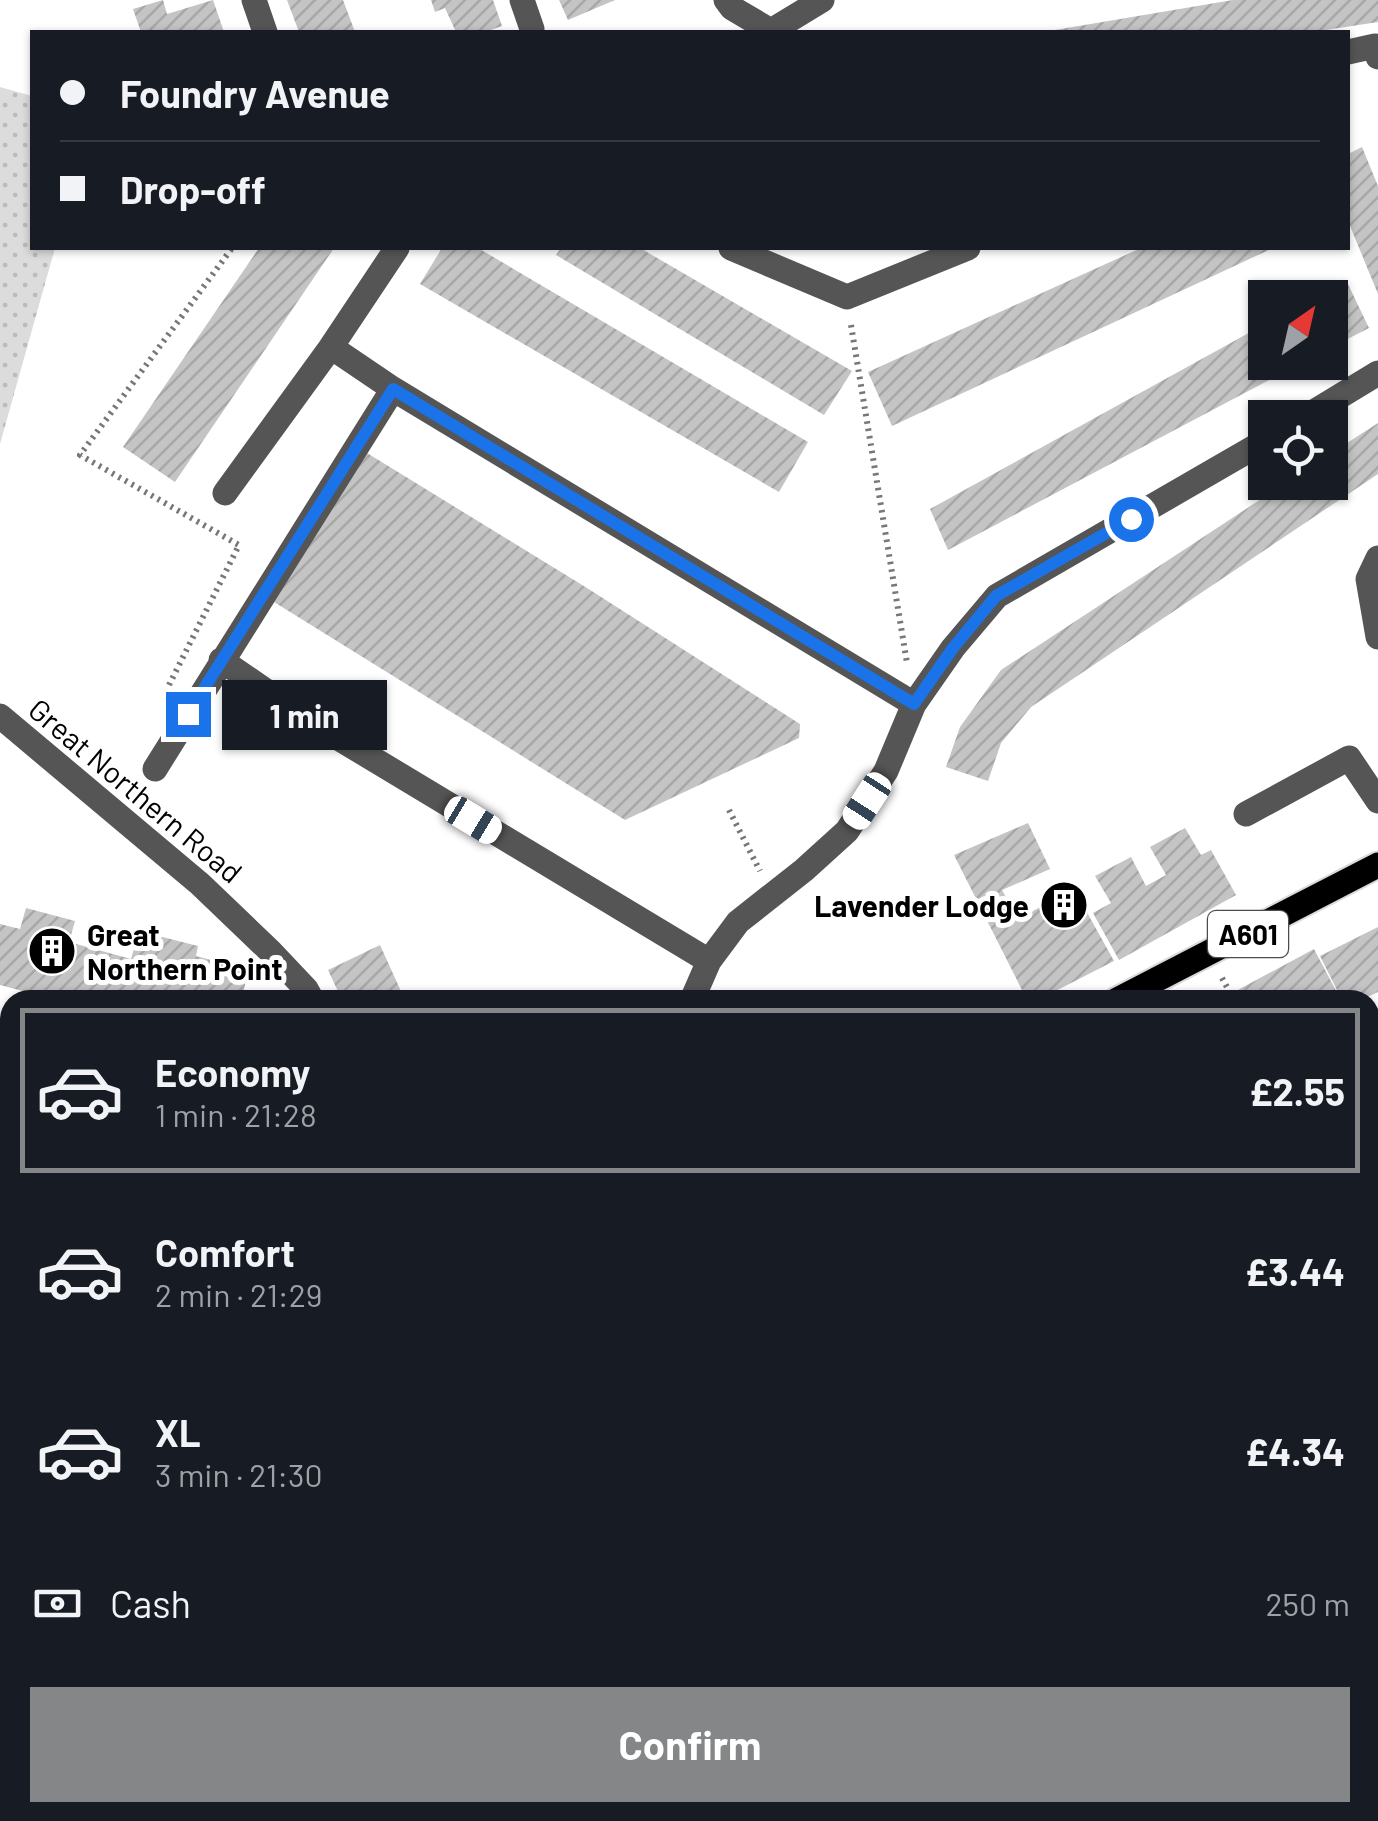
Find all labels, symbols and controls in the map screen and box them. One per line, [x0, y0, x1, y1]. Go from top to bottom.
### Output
text: Foundry Avenue [120, 70, 390, 116]
text: Drop-off [120, 166, 266, 212]
north arrow [1248, 280, 1348, 380]
map controls [1248, 280, 1348, 500]
button: locate [1248, 400, 1348, 500]
route start [1109, 497, 1154, 542]
callout: 1 min [223, 679, 388, 749]
street label: Great Northern Road [22, 690, 250, 890]
route end [166, 692, 211, 737]
text: 1 min [269, 696, 340, 734]
car [838, 768, 896, 834]
car [440, 792, 506, 848]
building icon: Lavender Lodge [1038, 879, 1090, 931]
place label: Lavender Lodge [814, 887, 1029, 923]
road number: A601 [1208, 911, 1288, 957]
place label: Great Northern Point [87, 916, 283, 986]
building icon: Great Northern Point [26, 925, 78, 977]
icon: car [35, 1046, 125, 1136]
text: Economy [155, 1049, 310, 1095]
text: £2.55 [1249, 1068, 1345, 1114]
text: 1 min · 21:28 [155, 1095, 317, 1133]
icon: car [35, 1226, 125, 1316]
text: Comfort [155, 1229, 295, 1275]
text: £3.44 [1245, 1248, 1345, 1294]
text: 2 min · 21:29 [155, 1275, 323, 1313]
icon: car [35, 1406, 125, 1496]
text: XL [155, 1409, 201, 1455]
text: £4.34 [1245, 1428, 1345, 1474]
text: 3 min · 21:30 [155, 1455, 323, 1493]
icon: cash [30, 1576, 85, 1631]
text: Cash [110, 1580, 191, 1626]
text: 250 m [1265, 1584, 1350, 1622]
button: Confirm [30, 1687, 1350, 1802]

